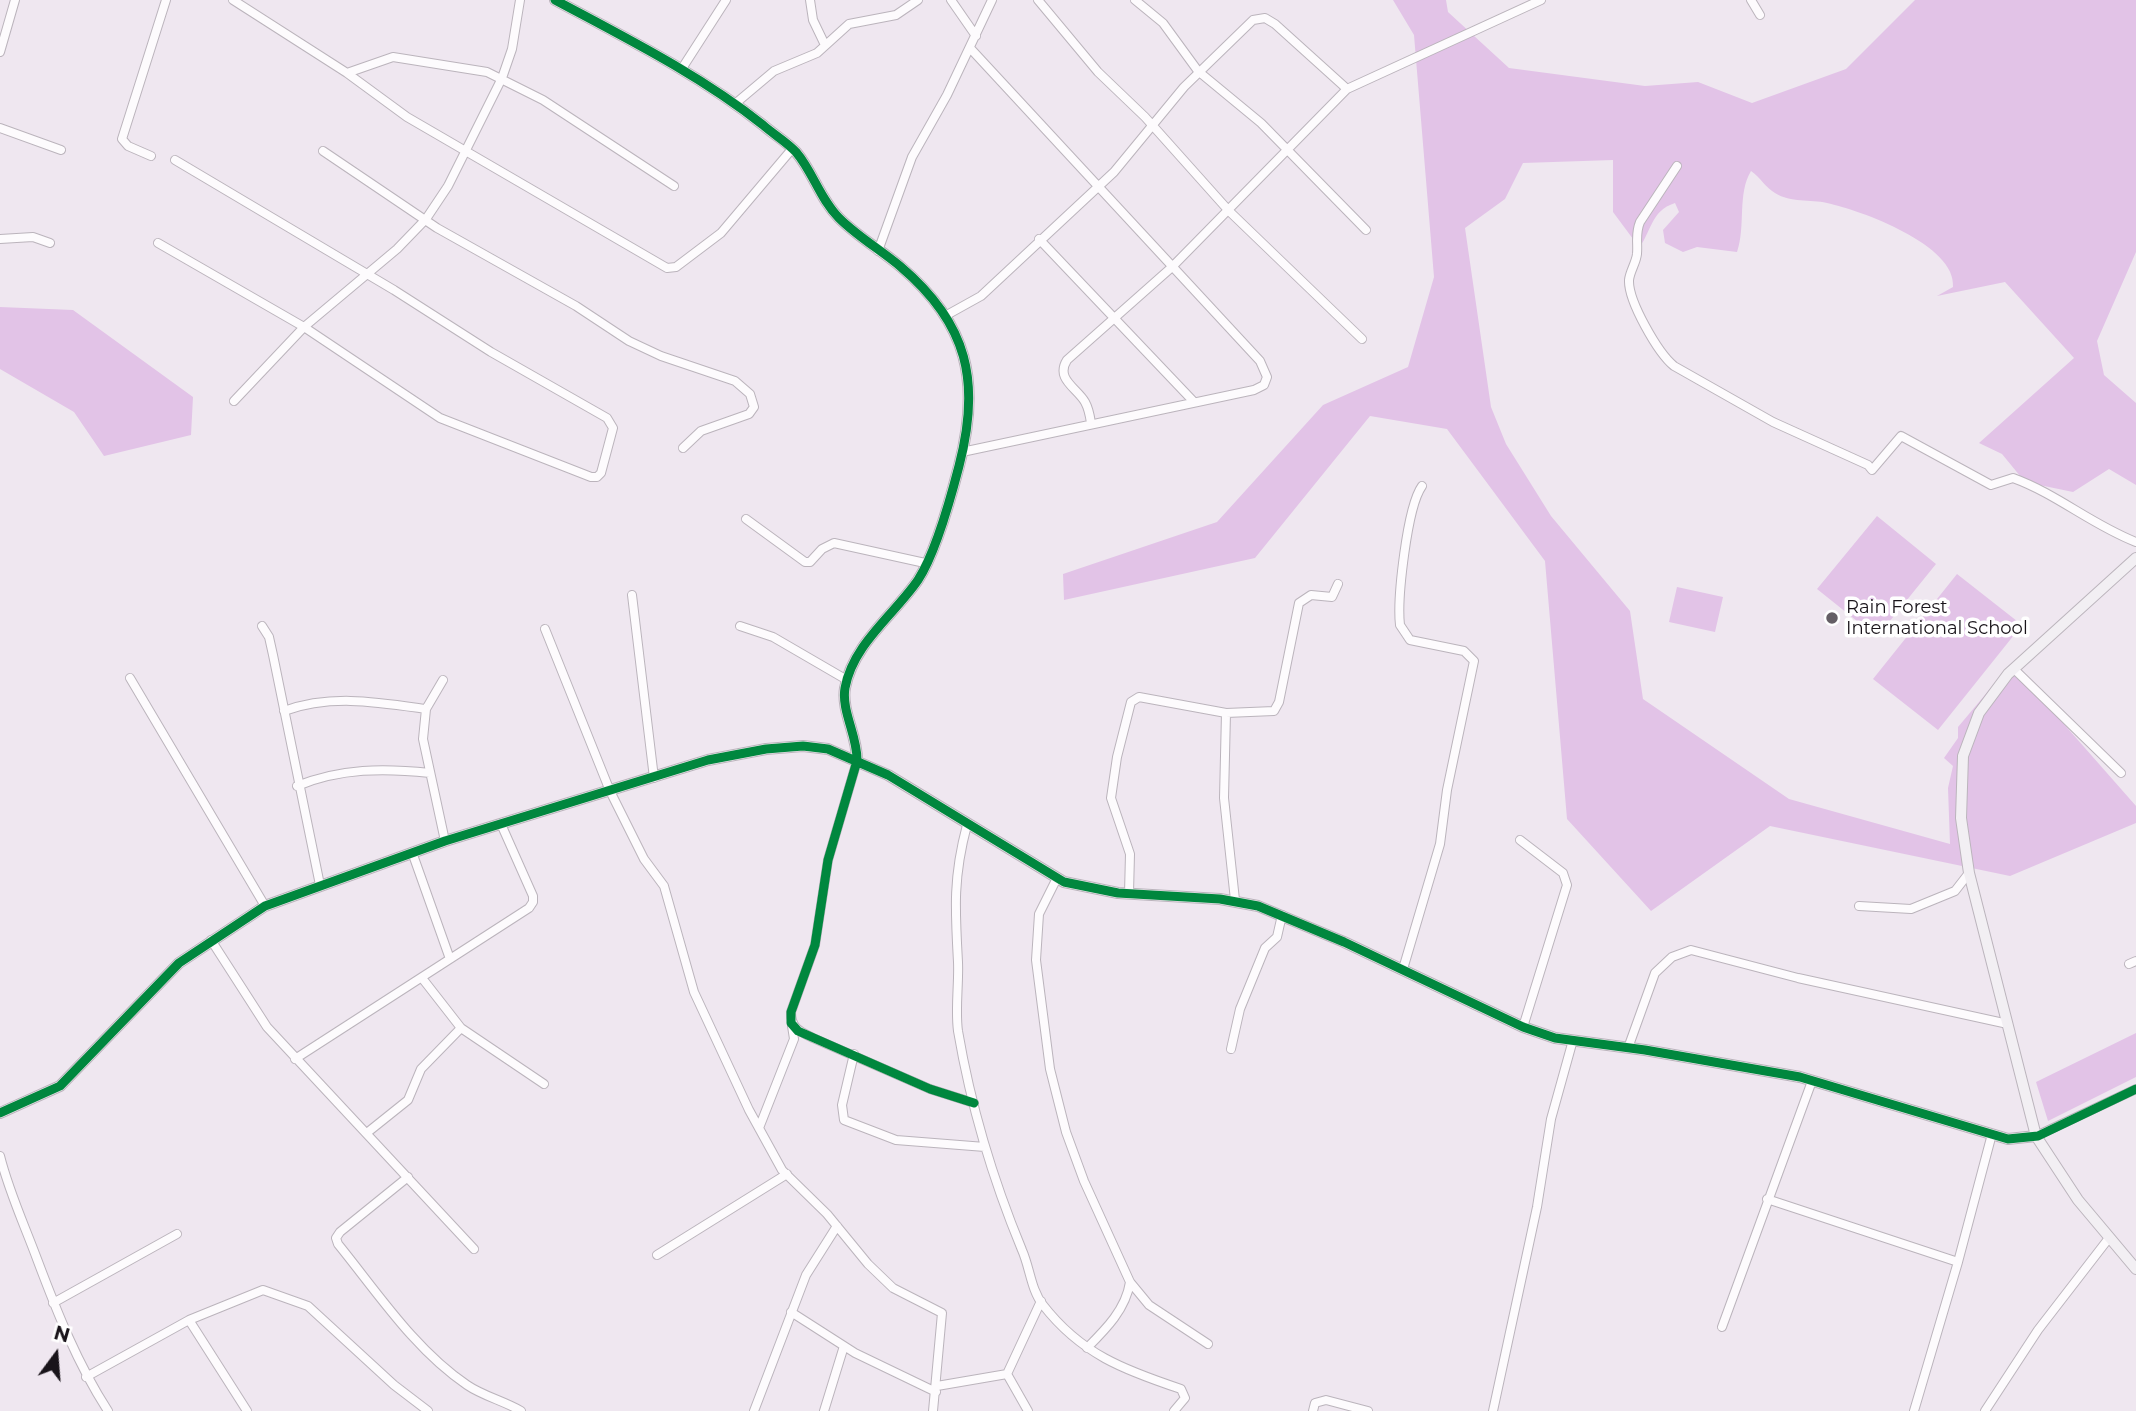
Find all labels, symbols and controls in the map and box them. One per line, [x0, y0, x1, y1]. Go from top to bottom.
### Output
place label: Rain Forest International School [1846, 597, 2028, 640]
marker: Rain Forest International School [1824, 610, 1840, 626]
north arrow [21, 1320, 91, 1390]
text: N [51, 1321, 72, 1348]

